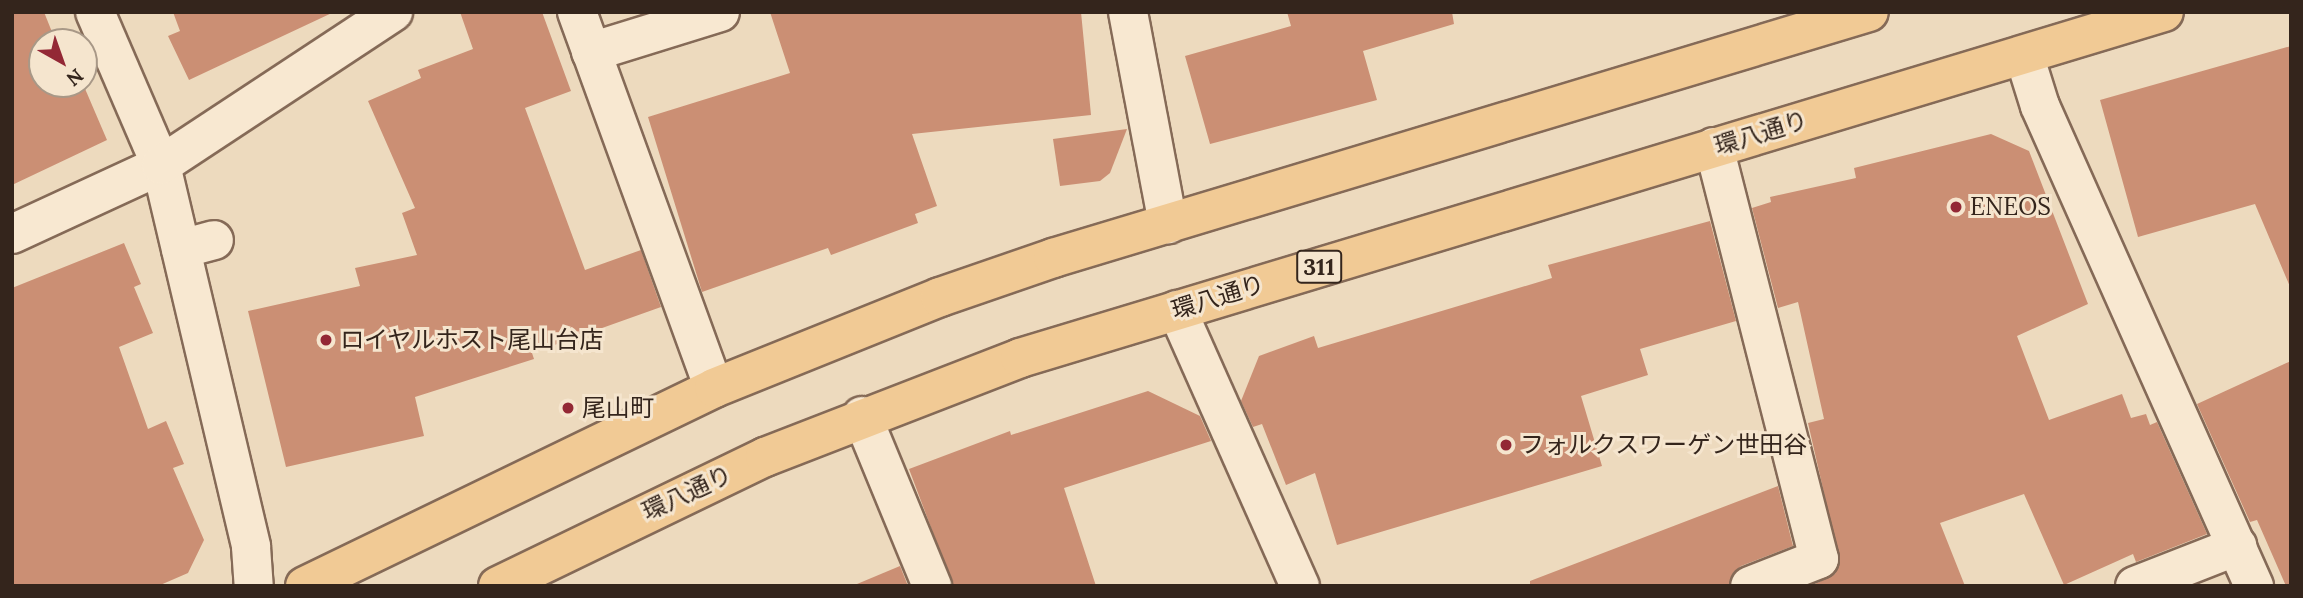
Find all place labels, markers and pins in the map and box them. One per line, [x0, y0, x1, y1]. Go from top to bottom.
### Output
place label: ENEOS [1970, 193, 2051, 221]
marker: ENEOS [1948, 199, 1964, 215]
place label: ロイヤルホスト尾山台店 [340, 326, 604, 354]
marker: ロイヤルホスト尾山台店 [318, 332, 334, 348]
place label: 尾山町 [582, 394, 654, 422]
marker: 尾山町 [560, 400, 576, 416]
place label: フォルクスワーゲン世田谷 [1520, 431, 1808, 459]
marker: フォルクスワーゲン世田谷 [1498, 437, 1514, 453]

